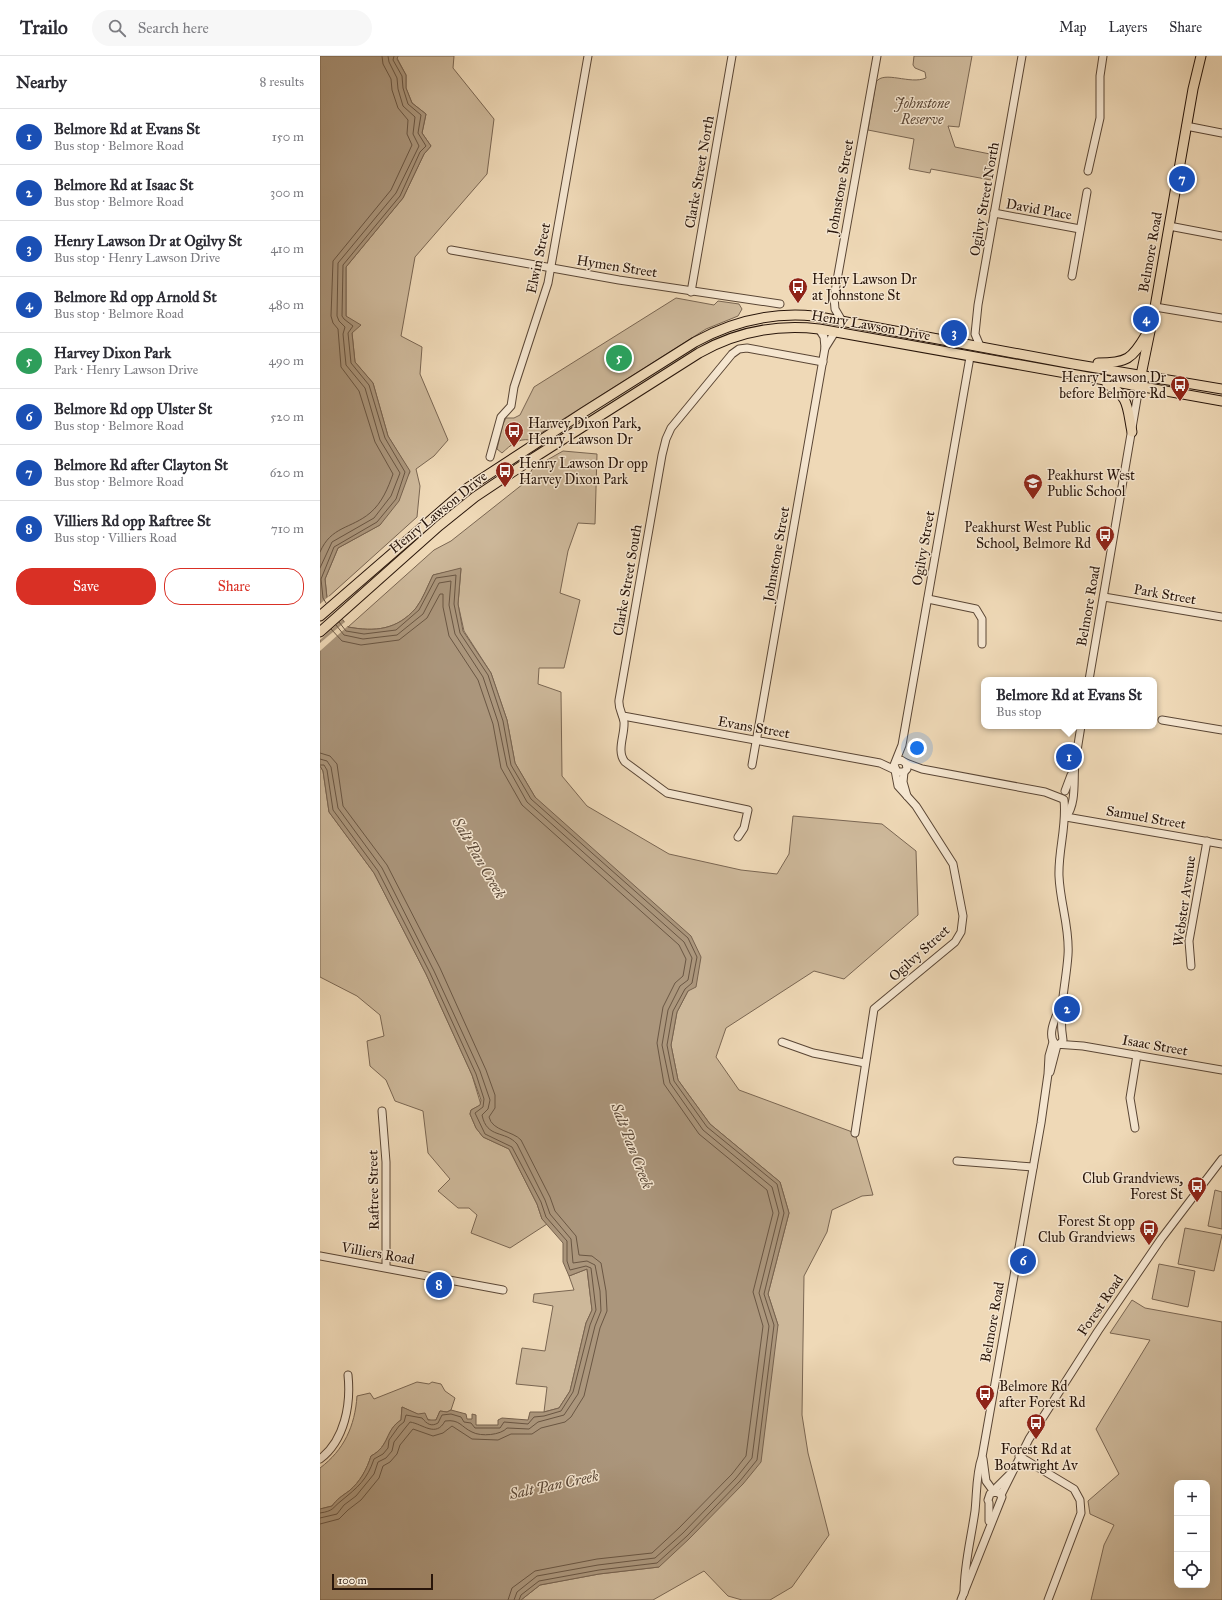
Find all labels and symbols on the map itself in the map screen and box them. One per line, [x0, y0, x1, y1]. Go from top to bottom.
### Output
park label: Johnstone Reserve [894, 95, 950, 128]
street label: Clarke Street North [681, 114, 718, 230]
street label: Johnstone Street [823, 138, 858, 238]
street label: Ogilvy Street North [966, 141, 1003, 257]
pin: 7 [1169, 164, 1195, 194]
street label: David Place [1004, 195, 1073, 224]
street label: Belmore Road [1135, 210, 1166, 294]
street label: Elwin Street [523, 221, 554, 295]
street label: Hymen Street [575, 252, 658, 281]
place label: Henry Lawson Dr at Johnstone St [812, 271, 917, 305]
bus stop icon: Henry Lawson Dr at Johnstone St [787, 276, 809, 304]
pin: 4 [1133, 304, 1159, 334]
street label: Henry Lawson Drive [810, 307, 932, 344]
pin: 3 [941, 318, 967, 348]
pin: 5 [606, 343, 632, 373]
place label: Henry Lawson Dr before Belmore Rd [1059, 369, 1167, 402]
bus stop icon: Henry Lawson Dr before Belmore Rd [1169, 374, 1191, 402]
place label: Harvey Dixon Park, Henry Lawson Dr [528, 415, 641, 448]
bus stop icon: Harvey Dixon Park, Henry Lawson Dr [503, 420, 525, 448]
place label: Henry Lawson Dr opp Harvey Dixon Park [519, 455, 648, 488]
bus stop icon: Henry Lawson Dr opp Harvey Dixon Park [494, 460, 516, 488]
place label: Peakhurst West Public School [1047, 467, 1135, 500]
street label: Henry Lawson Drive [386, 468, 491, 557]
school or university icon: Peakhurst West Public School [1022, 472, 1044, 500]
street label: Johnstone Street [759, 505, 794, 605]
street label: Ogilvy Street [909, 509, 938, 587]
place label: Peakhurst West Public School, Belmore Rd [964, 519, 1091, 552]
street label: Clarke Street South [609, 523, 646, 637]
bus stop icon: Peakhurst West Public School, Belmore Rd [1094, 524, 1116, 552]
street label: Belmore Road [1073, 564, 1104, 648]
street label: Park Street [1132, 581, 1198, 608]
street label: Evans Street [717, 713, 791, 742]
your location [907, 738, 927, 758]
pin: 1 [1056, 742, 1082, 772]
street label: Samuel Street [1105, 802, 1187, 833]
water label: Salt Pan Creek [448, 813, 510, 902]
street label: Webster Avenue [1170, 854, 1199, 948]
street label: Ogilvy Street [885, 922, 953, 985]
pin: 2 [1054, 994, 1080, 1024]
street label: Isaac Street [1121, 1031, 1189, 1060]
water label: Salt Pan Creek [607, 1100, 657, 1192]
street label: Raftree Street [364, 1150, 383, 1230]
place label: Club Grandviews, Forest St [1082, 1170, 1183, 1203]
bus stop icon: Club Grandviews, Forest St [1186, 1175, 1208, 1203]
place label: Forest St opp Club Grandviews [1038, 1213, 1135, 1246]
bus stop icon: Forest St opp Club Grandviews [1138, 1218, 1160, 1246]
street label: Villiers Road [339, 1239, 416, 1268]
pin: 6 [1010, 1246, 1036, 1276]
pin: 8 [426, 1270, 452, 1300]
street label: Forest Road [1074, 1272, 1127, 1339]
street label: Belmore Road [977, 1280, 1008, 1364]
place label: Belmore Rd after Forest Rd [999, 1378, 1086, 1411]
bus stop icon: Belmore Rd after Forest Rd [974, 1383, 996, 1411]
bus stop icon: Forest Rd at Boatwright Av [1025, 1412, 1047, 1440]
place label: Forest Rd at Boatwright Av [994, 1441, 1079, 1474]
water label: Salt Pan Creek [507, 1467, 600, 1503]
scale bar [332, 1572, 433, 1591]

